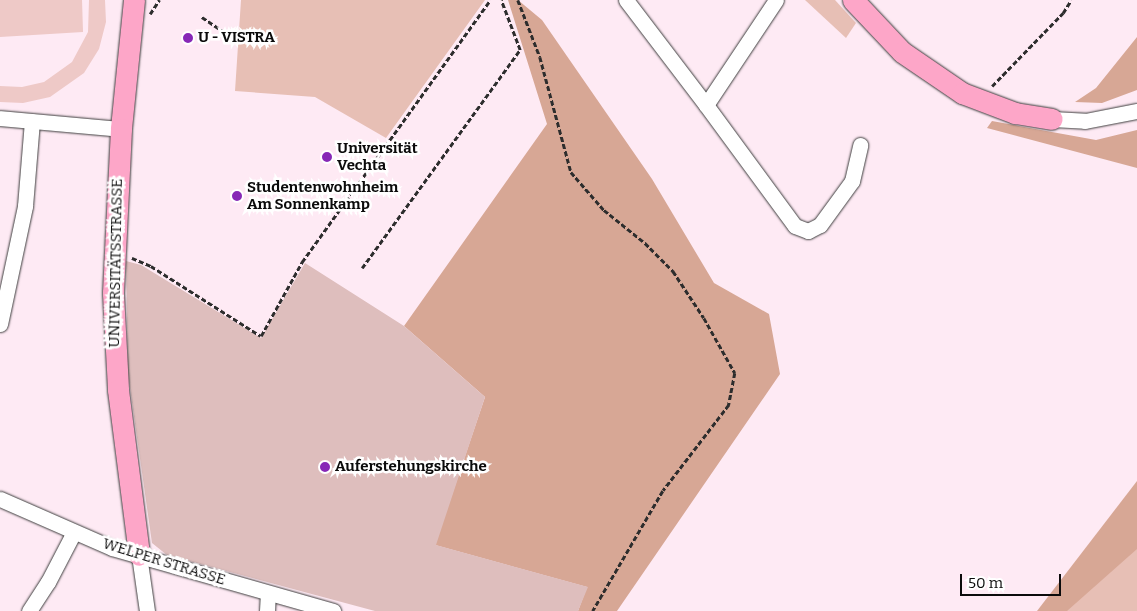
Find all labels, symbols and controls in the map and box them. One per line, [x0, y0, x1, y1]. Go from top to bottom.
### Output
place label: U - VISTRA [198, 29, 275, 47]
marker: U - VISTRA [182, 32, 194, 44]
place label: Universität Vechta [337, 139, 418, 174]
marker: Universität Vechta [321, 151, 333, 163]
street label: UNIVERSITÄTSSTRASSE [106, 178, 126, 348]
place label: Studentenwohnheim Am Sonnenkamp [247, 178, 398, 213]
marker: Studentenwohnheim Am Sonnenkamp [231, 190, 243, 202]
place label: Auferstehungskirche [335, 458, 487, 476]
marker: Auferstehungskirche [319, 461, 331, 473]
street label: WELPER STRASSE [101, 535, 227, 589]
scale bar [962, 564, 1063, 596]
text: 50 m [968, 574, 1003, 592]

